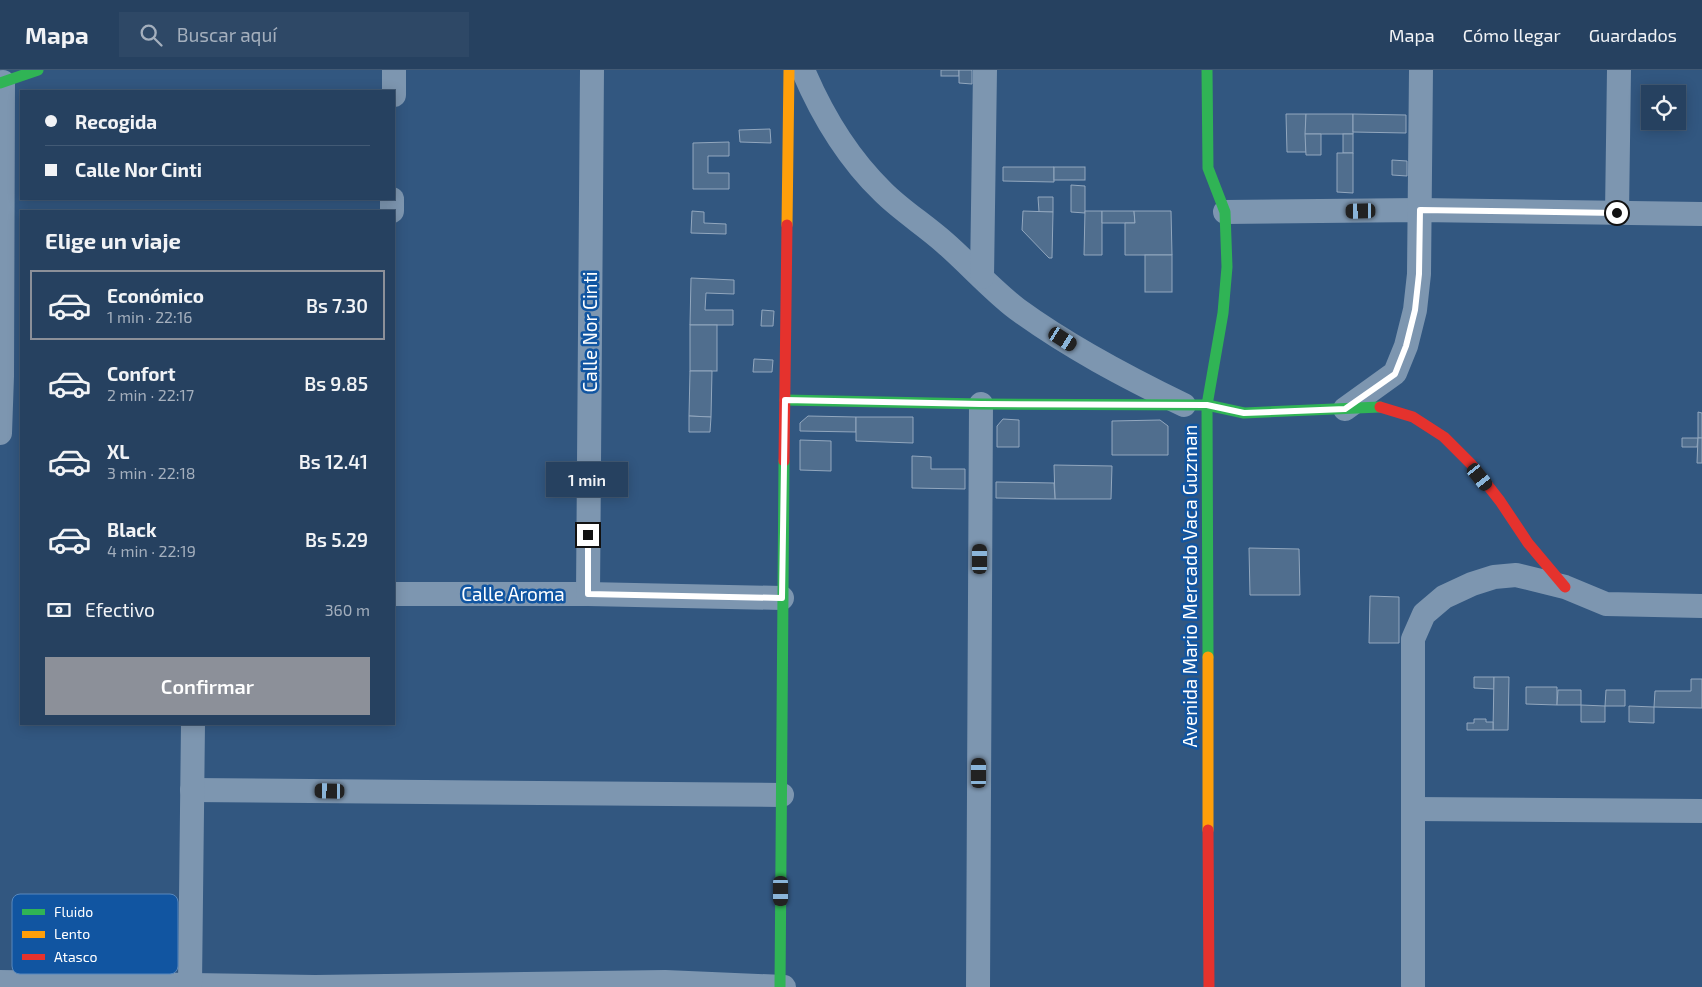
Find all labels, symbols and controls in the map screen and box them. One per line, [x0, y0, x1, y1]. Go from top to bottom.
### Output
search box [119, 12, 469, 57]
text: Mapa [25, 20, 89, 49]
icon: search [137, 21, 165, 49]
text: Buscar aquí [177, 23, 277, 46]
text: Mapa [1389, 24, 1435, 46]
text: Cómo llegar [1463, 24, 1561, 46]
text: Guardados [1589, 24, 1677, 46]
map controls [1641, 85, 1686, 130]
button: locate [1641, 85, 1686, 130]
text: Recogida [75, 110, 157, 133]
text: Calle Nor Cinti [75, 158, 202, 181]
route start [1606, 202, 1628, 224]
car [1345, 203, 1376, 219]
text: Elige un viaje [45, 227, 181, 253]
street label: Calle Nor Cinti [578, 271, 601, 393]
icon: car [47, 283, 92, 328]
text: Económico [107, 284, 204, 307]
text: Bs 7.30 [306, 294, 368, 317]
text: 1 min · 22:16 [107, 307, 192, 326]
car [1046, 325, 1079, 353]
icon: car [47, 361, 92, 406]
text: Confort [107, 362, 175, 385]
text: Bs 9.85 [304, 372, 368, 395]
text: 2 min · 22:17 [107, 385, 194, 404]
street label: Avenida Mario Mercado Vaca Guzman [1178, 425, 1201, 747]
icon: car [47, 439, 92, 484]
text: XL [107, 440, 129, 463]
text: Bs 12.41 [299, 450, 368, 473]
car [1464, 461, 1495, 493]
callout: 1 min [547, 462, 629, 498]
text: 3 min · 22:18 [107, 463, 196, 482]
text: 1 min [568, 470, 606, 489]
icon: car [47, 517, 92, 562]
text: Black [107, 518, 157, 541]
route end [577, 524, 599, 546]
text: Bs 5.29 [305, 528, 368, 551]
text: 4 min · 22:19 [107, 541, 196, 560]
car [972, 544, 987, 574]
street label: Calle Aroma [461, 582, 565, 605]
icon: cash [45, 596, 73, 624]
text: Efectivo [85, 598, 155, 621]
text: 360 m [325, 600, 370, 619]
button: Confirmar [45, 657, 370, 715]
car [971, 758, 986, 788]
car [314, 783, 345, 799]
car [773, 876, 788, 906]
legend [12, 894, 178, 974]
text: Fluido [54, 903, 93, 920]
text: Lento [54, 925, 90, 942]
text: Atasco [54, 948, 97, 965]

